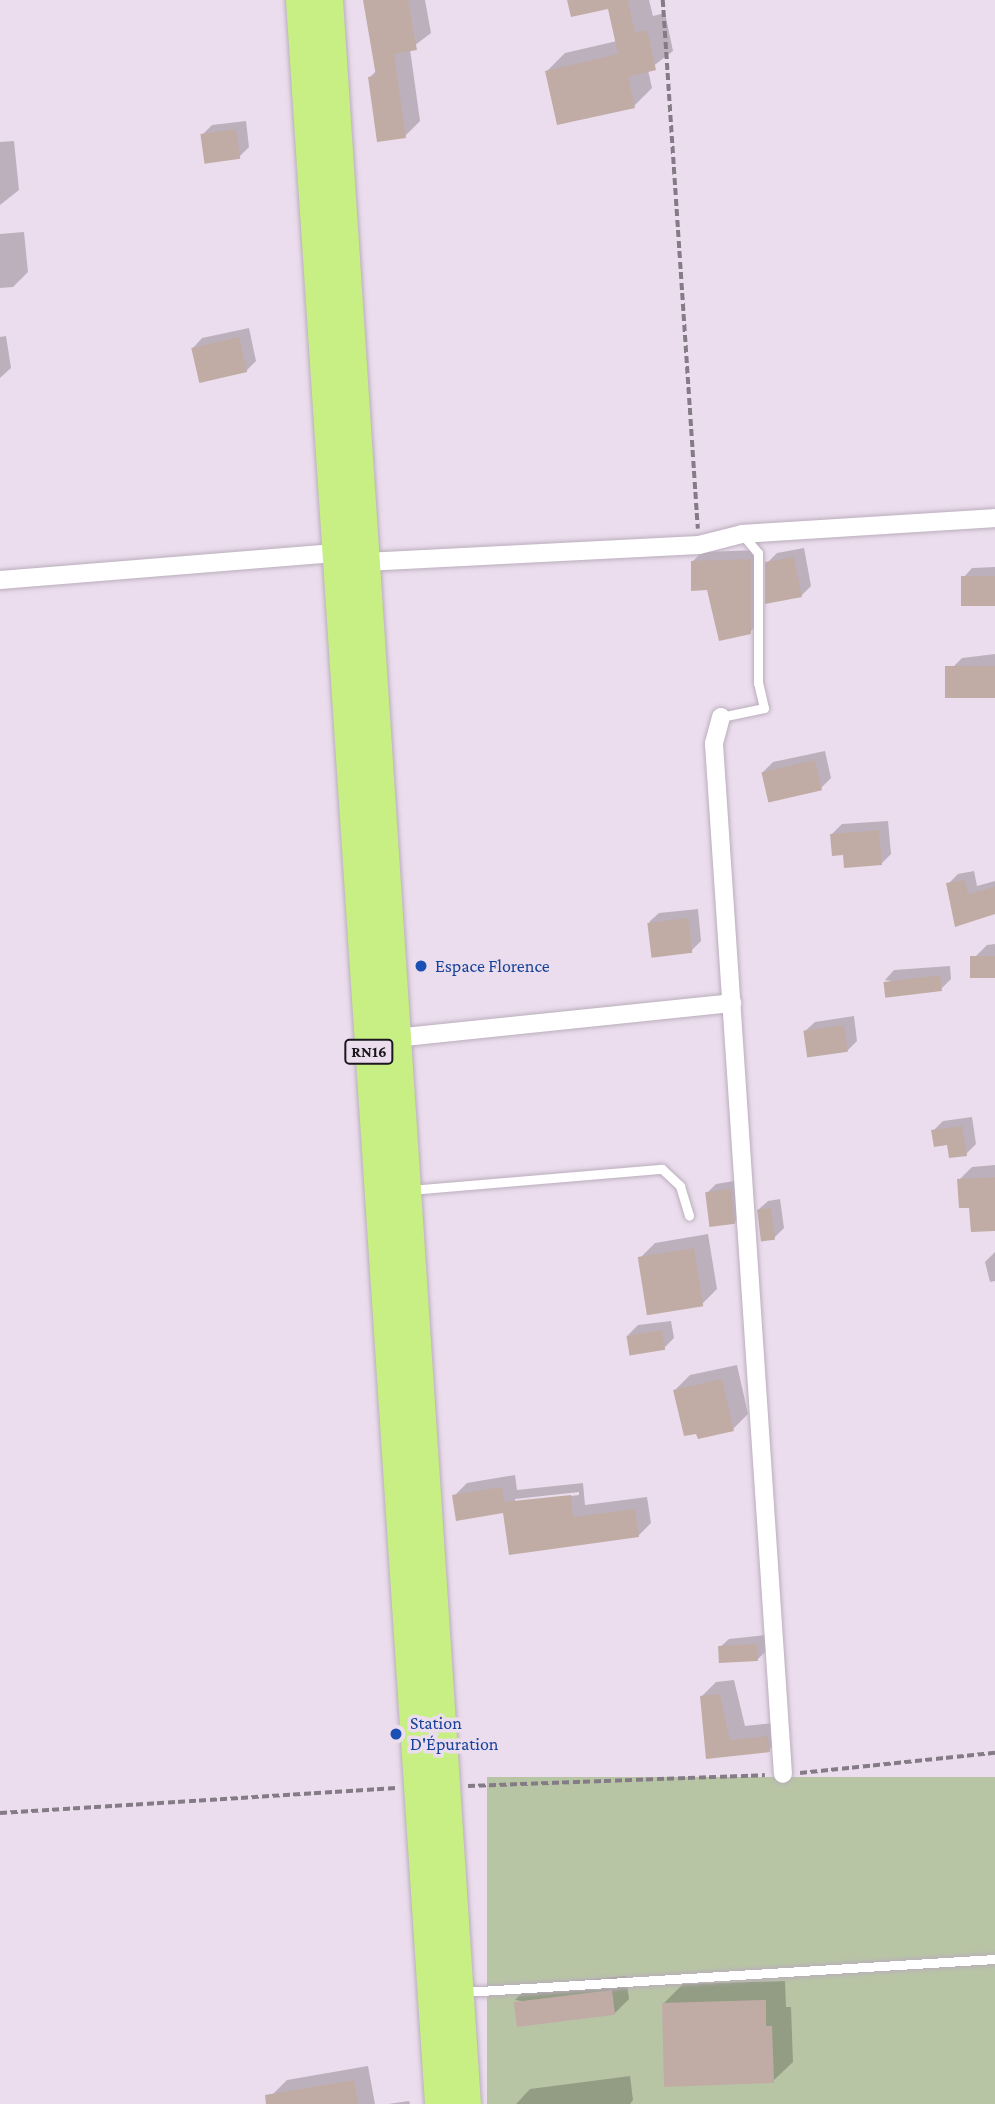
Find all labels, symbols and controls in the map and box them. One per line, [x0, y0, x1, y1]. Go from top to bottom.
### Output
place label: Espace Florence [435, 955, 550, 977]
marker: Espace Florence [413, 958, 429, 974]
road number: RN16 [343, 1040, 395, 1064]
place label: Station D'Épuration [410, 1713, 499, 1756]
marker: Station D'Épuration [388, 1726, 404, 1742]

